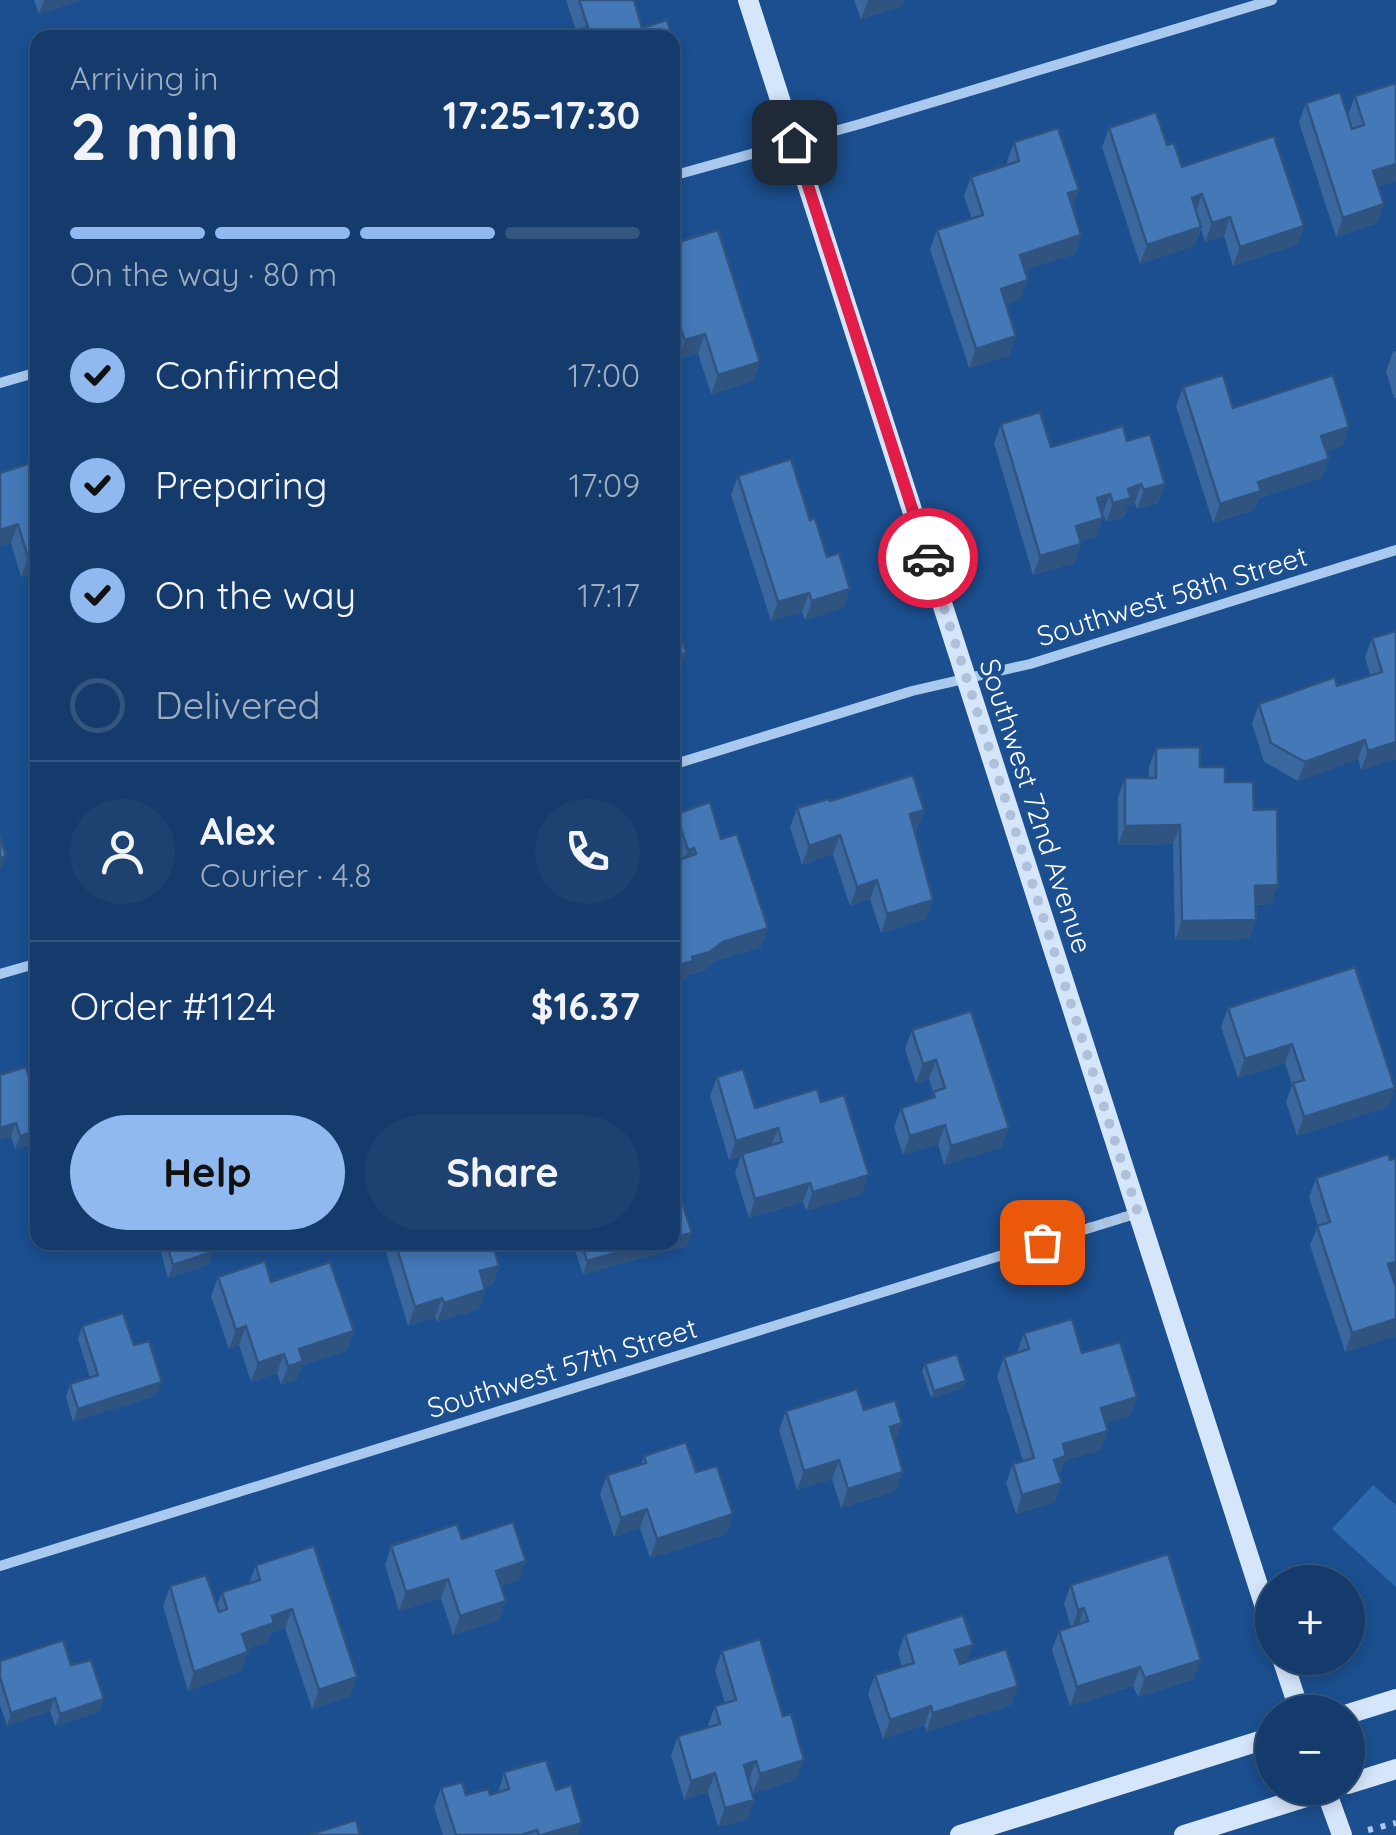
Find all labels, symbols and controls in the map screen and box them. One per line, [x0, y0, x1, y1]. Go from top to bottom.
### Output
text: Arriving in [70, 58, 219, 98]
text: 17:25–17:30 [443, 91, 640, 139]
text: 2 min [70, 95, 239, 176]
pin [752, 100, 837, 185]
icon: home [767, 115, 822, 170]
text: On the way · 80 m [70, 254, 337, 294]
icon: check [70, 348, 125, 403]
text: Confirmed [155, 351, 340, 399]
text: 17:00 [568, 355, 640, 395]
icon: check [70, 458, 125, 513]
text: Preparing [155, 461, 327, 509]
text: 17:09 [569, 465, 640, 505]
courier [878, 508, 978, 608]
icon: car [901, 531, 956, 586]
street label: Southwest 58th Street [1032, 538, 1311, 653]
icon: check [70, 568, 125, 623]
text: On the way [155, 571, 356, 619]
text: 17:17 [578, 575, 640, 615]
street label: Southwest 72nd Avenue [972, 654, 1101, 958]
text: Delivered [155, 681, 321, 729]
button: person [70, 799, 175, 904]
button: phone [535, 799, 640, 904]
text: Alex [200, 807, 275, 855]
text: Courier · 4.8 [200, 855, 372, 895]
text: Order #1124 [70, 982, 276, 1030]
text: $16.37 [531, 982, 640, 1030]
button: Help [70, 1115, 345, 1230]
button: Share [365, 1115, 640, 1230]
pin [1000, 1200, 1085, 1285]
icon: bag [1015, 1215, 1070, 1270]
street label: Southwest 57th Street [423, 1310, 701, 1425]
map controls [1255, 1565, 1365, 1805]
button: + [1255, 1565, 1365, 1675]
button: − [1255, 1695, 1365, 1805]

